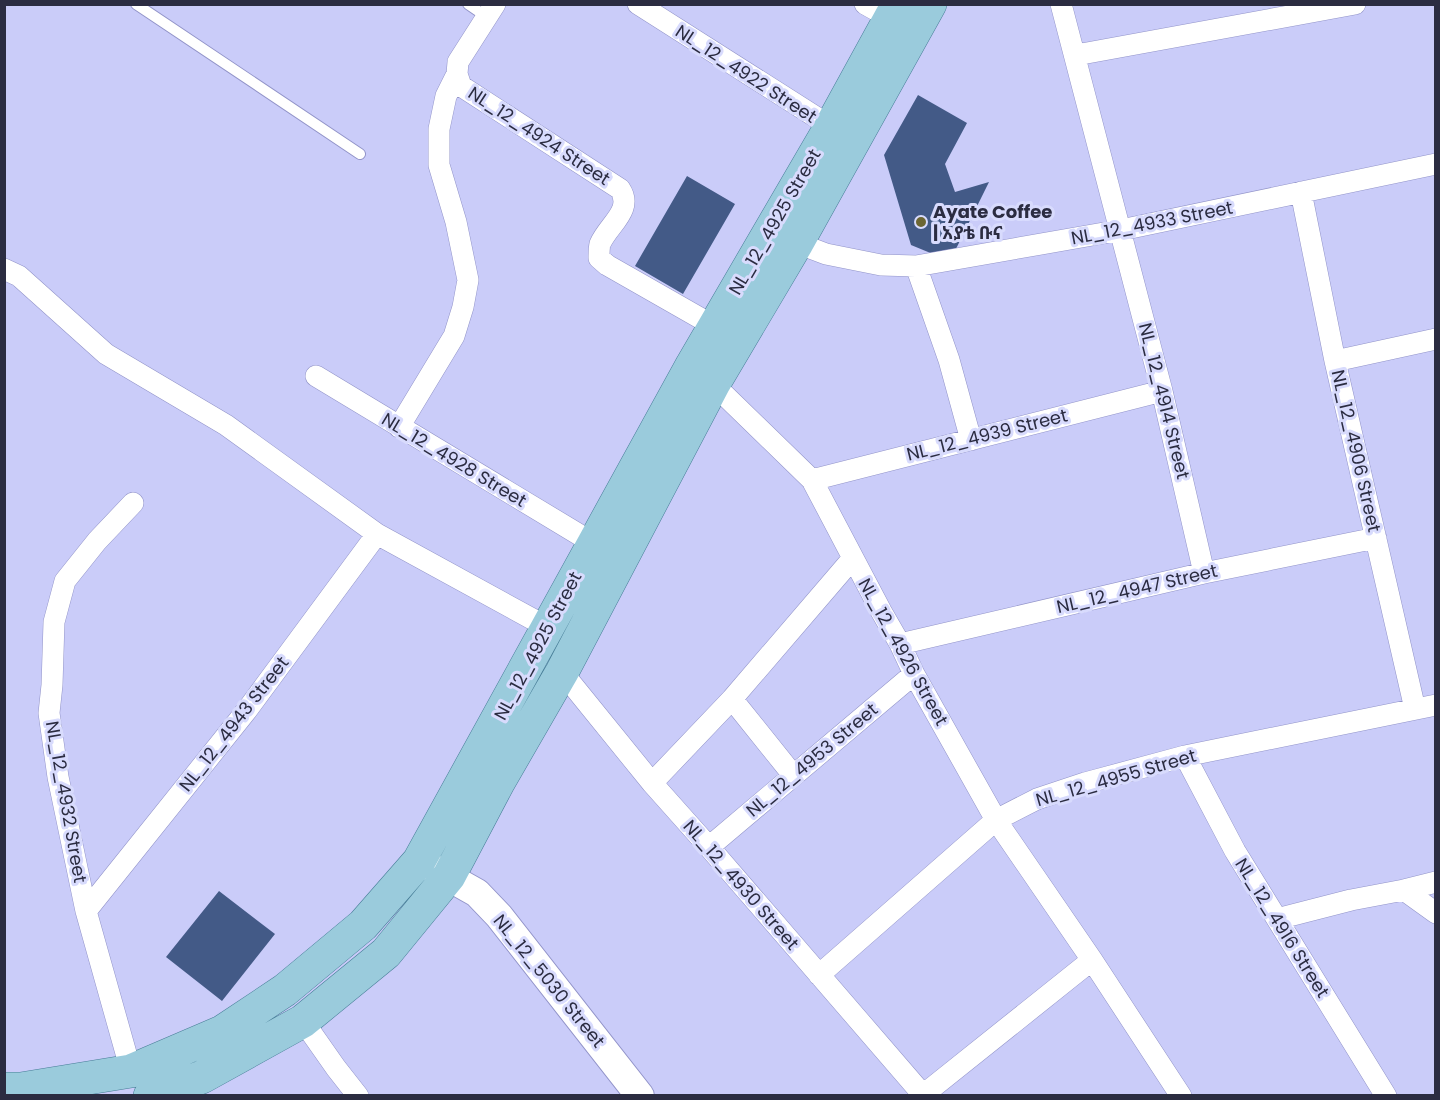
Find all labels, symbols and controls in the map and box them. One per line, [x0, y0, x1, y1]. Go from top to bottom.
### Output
street label: NL_12_4922 Street [671, 18, 822, 129]
street label: NL_12_4924 Street [463, 80, 615, 191]
street label: NL_12_4925 Street [723, 144, 827, 299]
street label: NL_12_4933 Street [1069, 195, 1235, 250]
place label: Ayate Coffee | አያቴ ቡና [933, 199, 1052, 245]
marker: Ayate Coffee | አያቴ ቡና [914, 215, 928, 229]
street label: NL_12_4914 Street [1133, 320, 1196, 482]
street label: NL_12_4906 Street [1326, 367, 1387, 534]
street label: NL_12_4939 Street [904, 402, 1070, 467]
street label: NL_12_4928 Street [377, 406, 531, 513]
street label: NL_12_4947 Street [1054, 558, 1220, 619]
street label: NL_12_4925 Street [488, 567, 587, 724]
street label: NL_12_4926 Street [853, 574, 954, 730]
street label: NL_12_4943 Street [173, 651, 294, 796]
street label: NL_12_4953 Street [740, 697, 883, 822]
street label: NL_12_4932 Street [40, 719, 93, 885]
street label: NL_12_4955 Street [1033, 743, 1199, 812]
street label: NL_12_4930 Street [678, 814, 805, 955]
street label: NL_12_4916 Street [1229, 853, 1335, 1002]
street label: NL_12_5030 Street [488, 909, 611, 1053]

